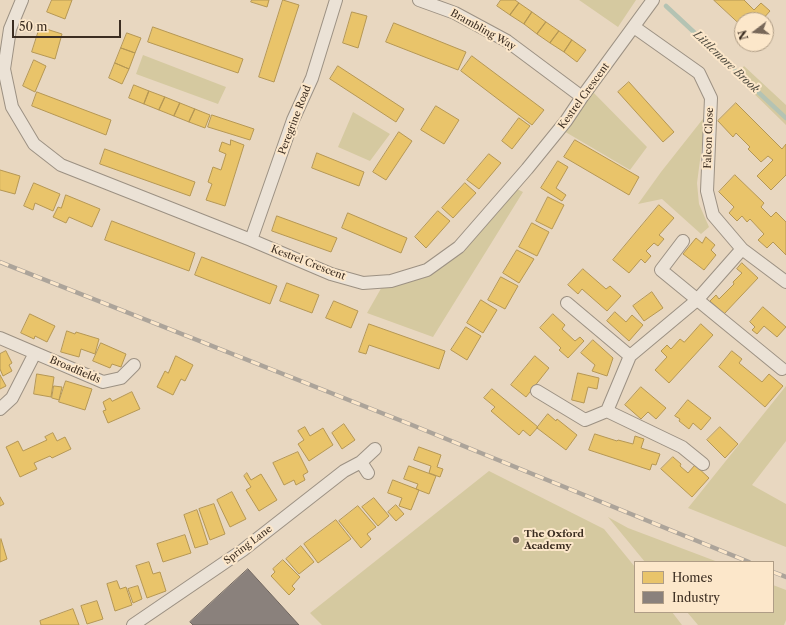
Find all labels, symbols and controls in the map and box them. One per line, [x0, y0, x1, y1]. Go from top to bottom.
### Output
street label: Brambling Way [448, 7, 518, 53]
scale bar [14, 12, 123, 38]
north arrow [734, 12, 774, 52]
text: 50 m [19, 19, 48, 34]
water label: Littlemore Brook [690, 28, 762, 96]
text: N [735, 29, 751, 42]
street label: Kestrel Crescent [556, 61, 612, 131]
street label: Peregrine Road [276, 84, 314, 156]
street label: Falcon Close [702, 107, 716, 169]
street label: Kestrel Crescent [269, 243, 347, 283]
street label: Broadfields [48, 354, 102, 386]
street label: Spring Lane [222, 523, 274, 567]
place label: The Oxford Academy [524, 528, 584, 552]
marker: The Oxford Academy [511, 535, 521, 545]
legend [634, 561, 774, 613]
text: Homes [672, 570, 712, 585]
text: Industry [672, 590, 720, 605]

